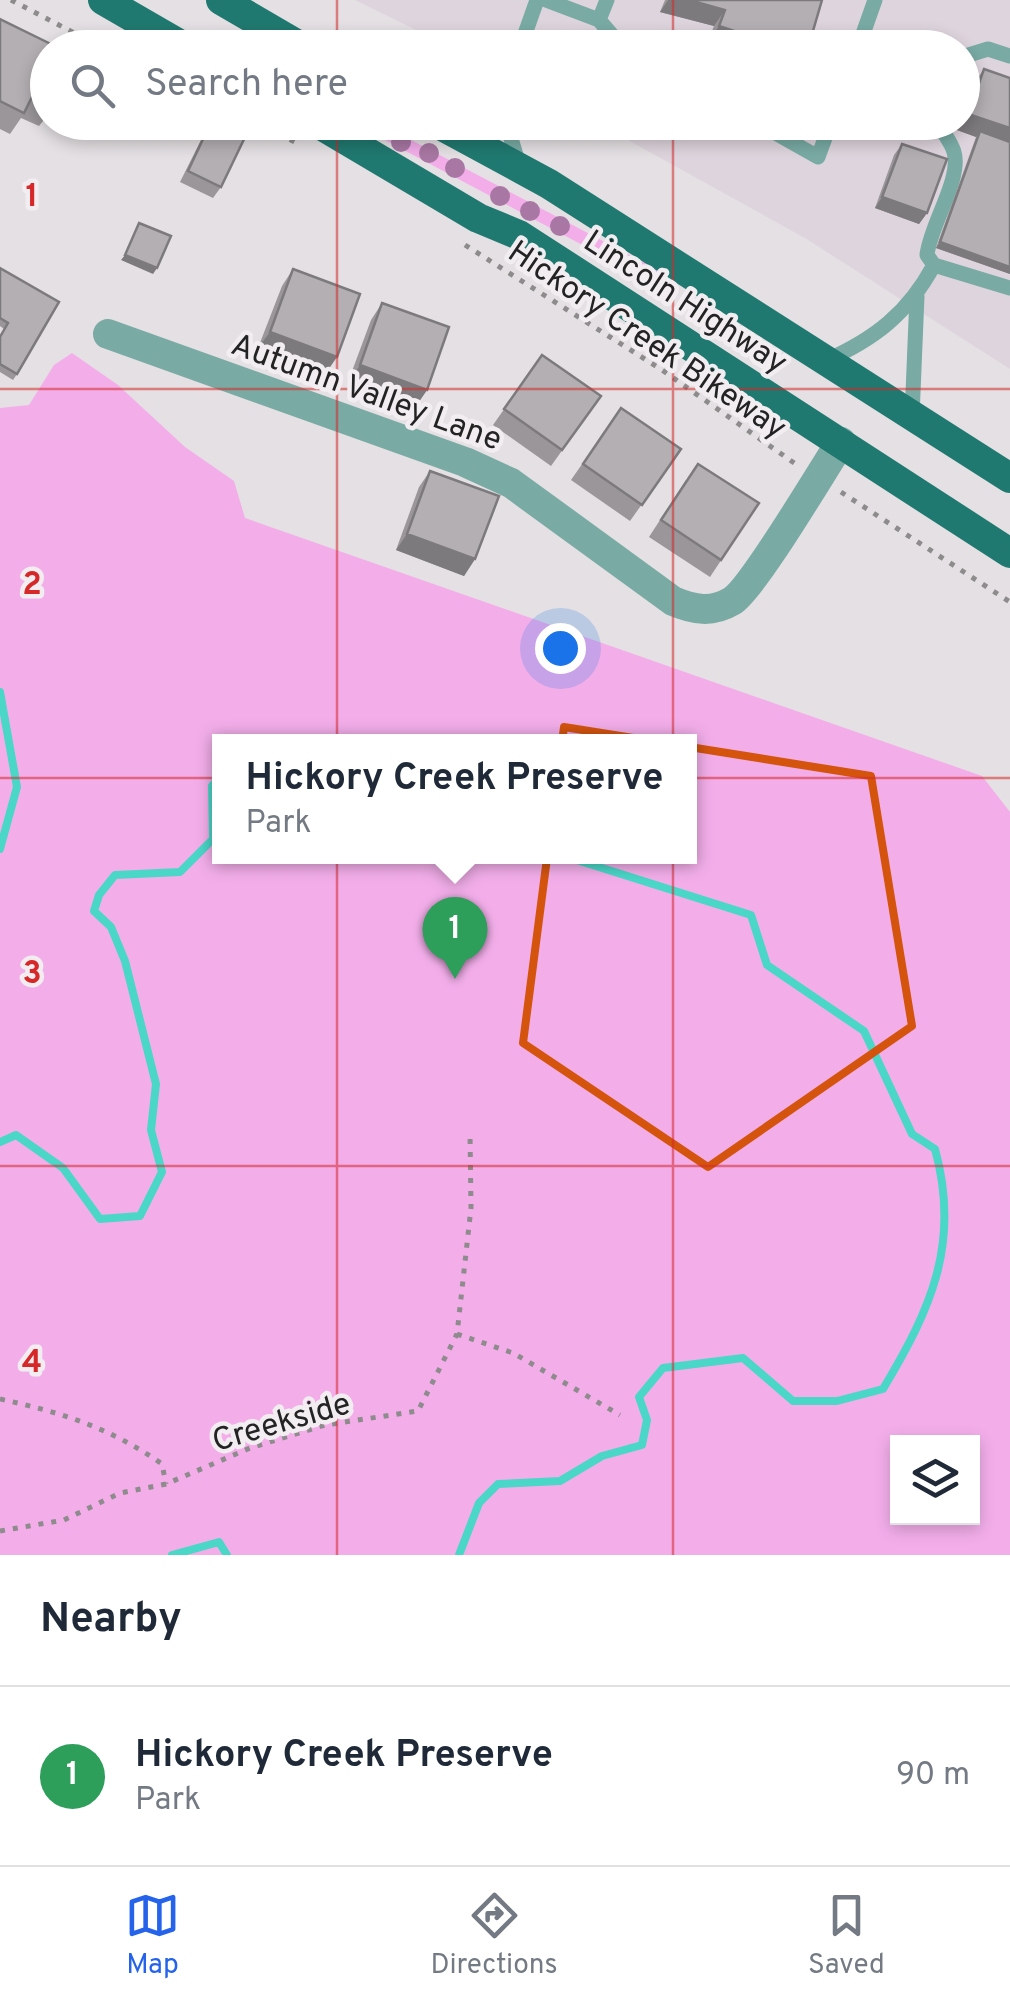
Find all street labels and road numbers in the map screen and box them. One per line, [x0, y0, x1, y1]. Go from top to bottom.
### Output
street label: Lincoln Highway [575, 223, 794, 384]
street label: Hickory Creek Bikeway [499, 233, 793, 450]
street label: Autumn Valley Lane [225, 326, 507, 461]
street label: Creekside [208, 1385, 356, 1463]

